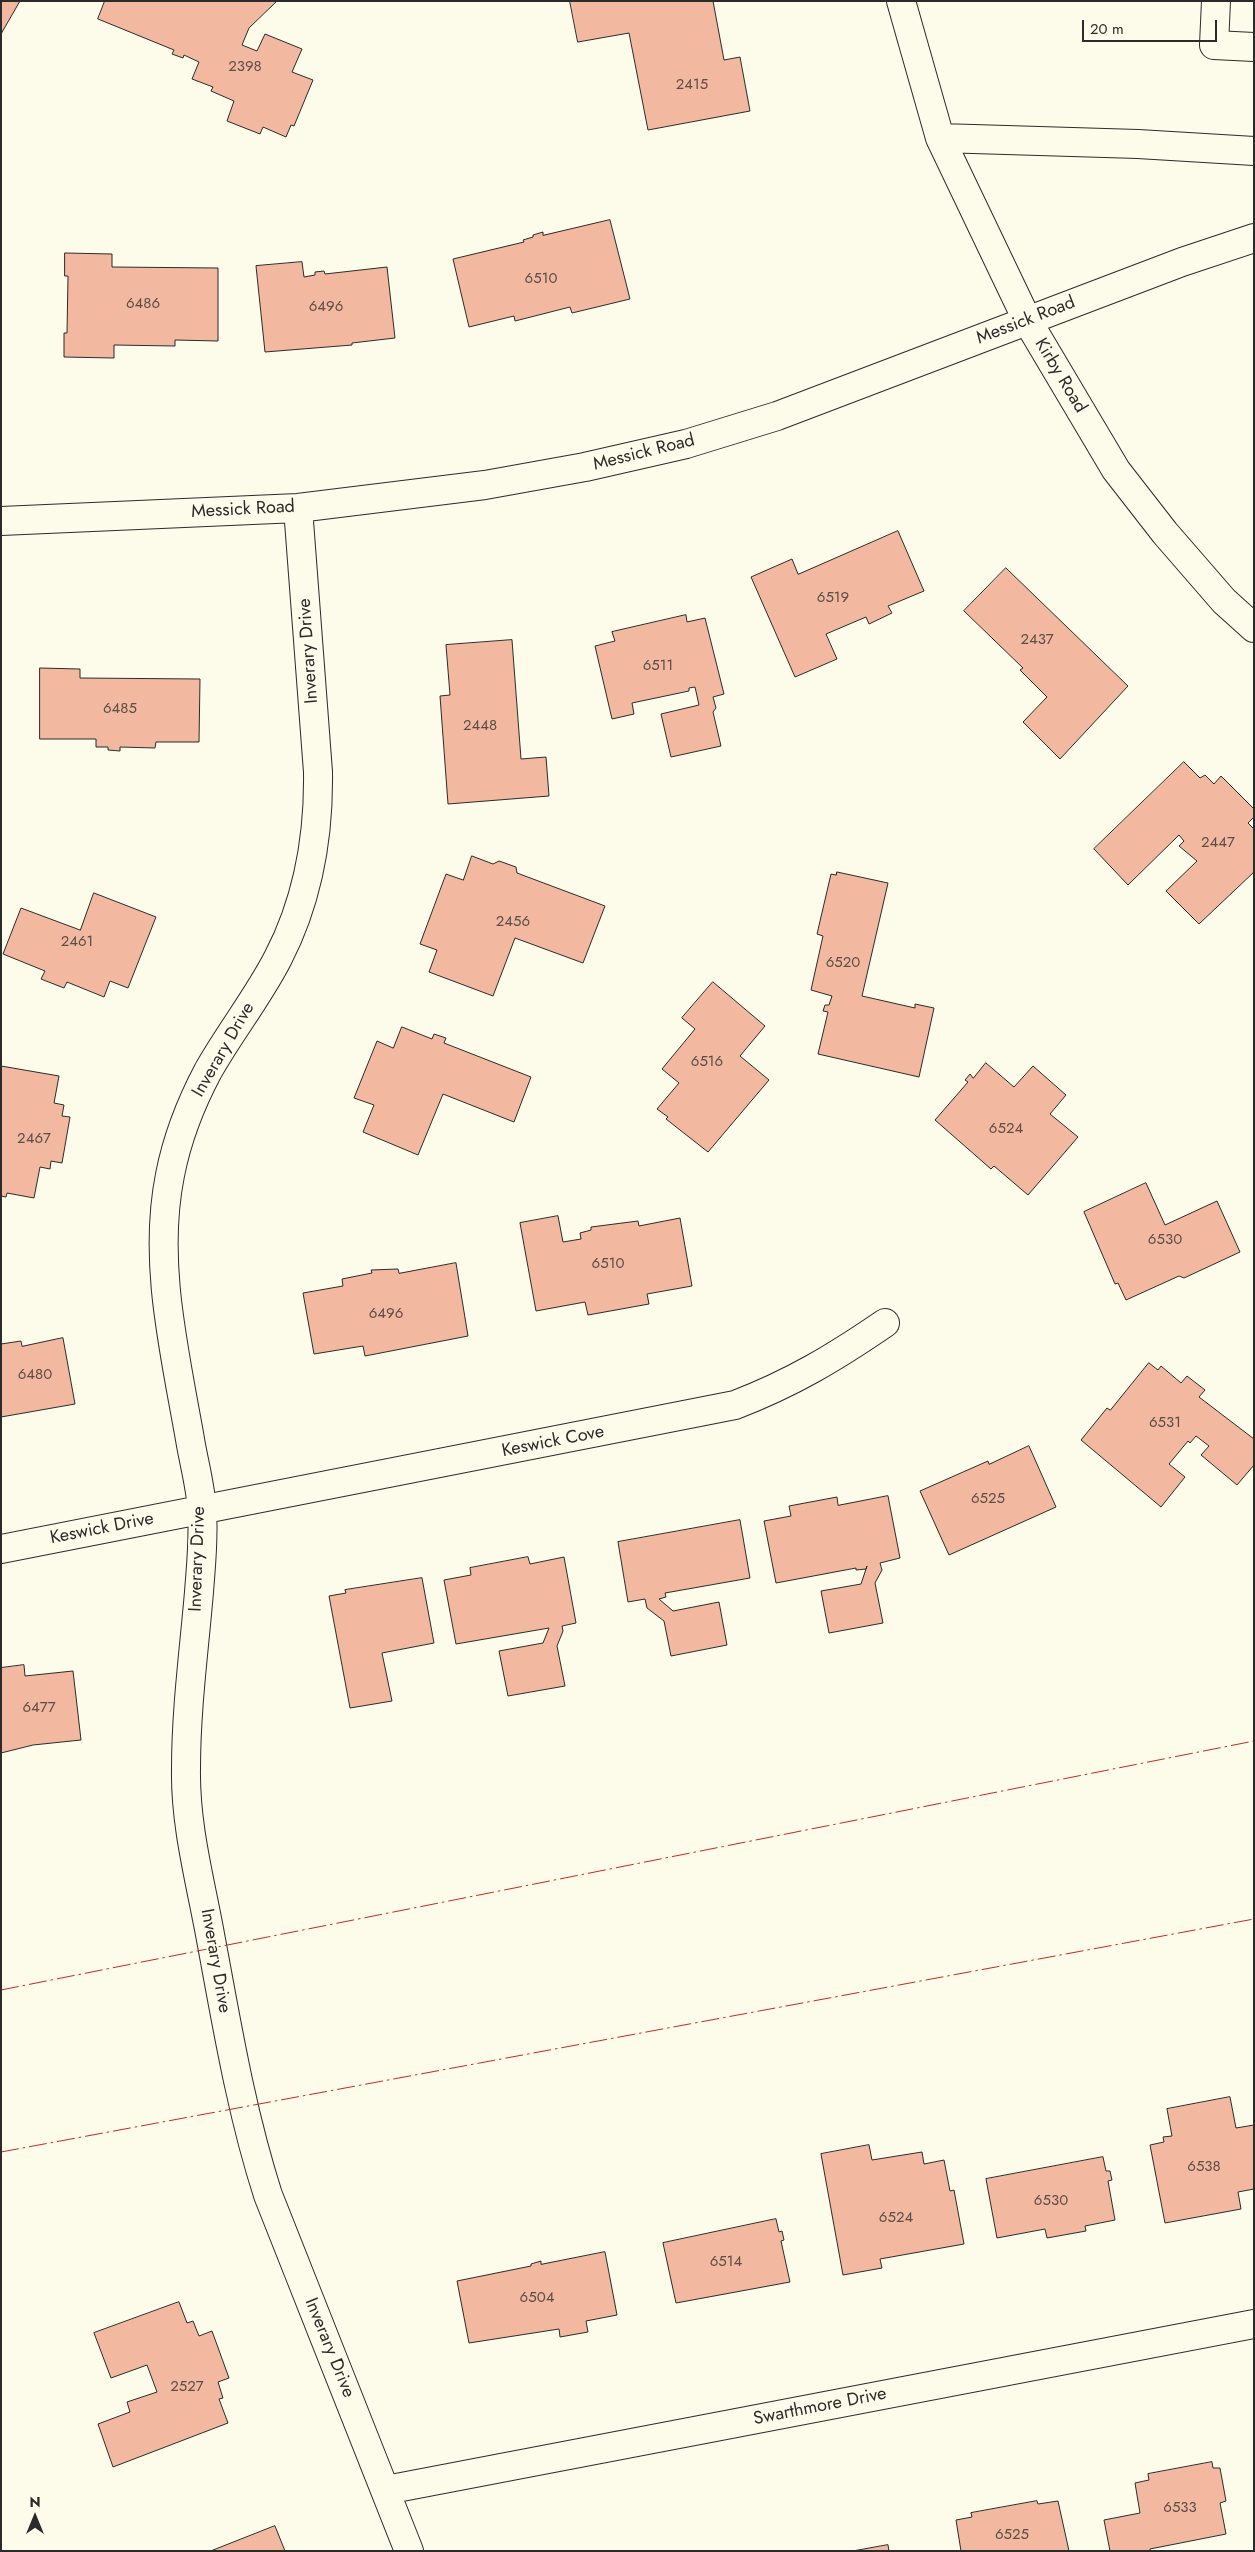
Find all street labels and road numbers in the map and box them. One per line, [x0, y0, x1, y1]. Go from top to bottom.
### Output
street label: Messick Road [974, 292, 1078, 350]
street label: Kirby Road [1029, 335, 1091, 417]
street label: Messick Road [591, 430, 697, 476]
street label: Messick Road [191, 496, 295, 524]
street label: Inverary Drive [295, 598, 323, 704]
street label: Inverary Drive [188, 999, 260, 1101]
street label: Keswick Cove [500, 1422, 606, 1462]
street label: Inverary Drive [185, 1506, 211, 1612]
street label: Keswick Drive [48, 1508, 156, 1550]
street label: Inverary Drive [195, 1907, 235, 2015]
street label: Inverary Drive [299, 2295, 359, 2401]
street label: Swarthmore Drive [752, 2384, 888, 2430]

